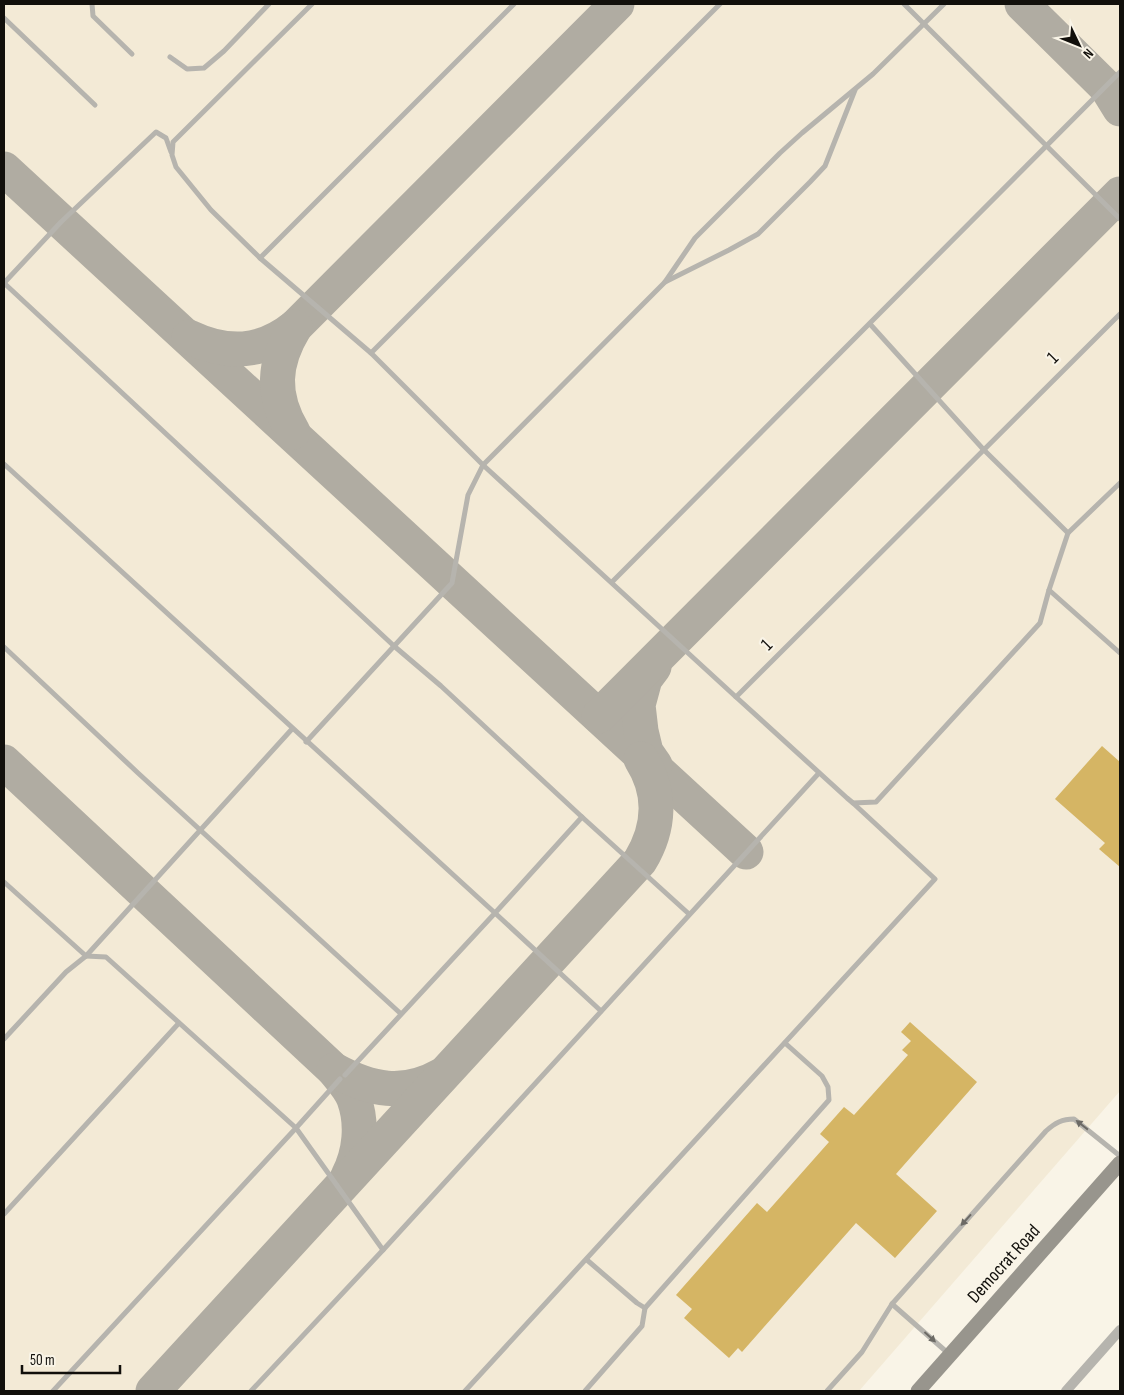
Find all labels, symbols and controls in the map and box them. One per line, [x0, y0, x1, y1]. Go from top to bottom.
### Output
north arrow [1054, 20, 1104, 70]
text: N [1079, 45, 1097, 62]
street label: 1 [1043, 347, 1064, 368]
street label: 1 [757, 634, 778, 655]
one-way arrow [1076, 1120, 1089, 1131]
one-way arrow [960, 1214, 972, 1226]
street label: Democrat Road [963, 1220, 1045, 1308]
one-way arrow [923, 1332, 936, 1343]
scale bar [22, 1342, 120, 1374]
text: 50 m [30, 1351, 55, 1370]

